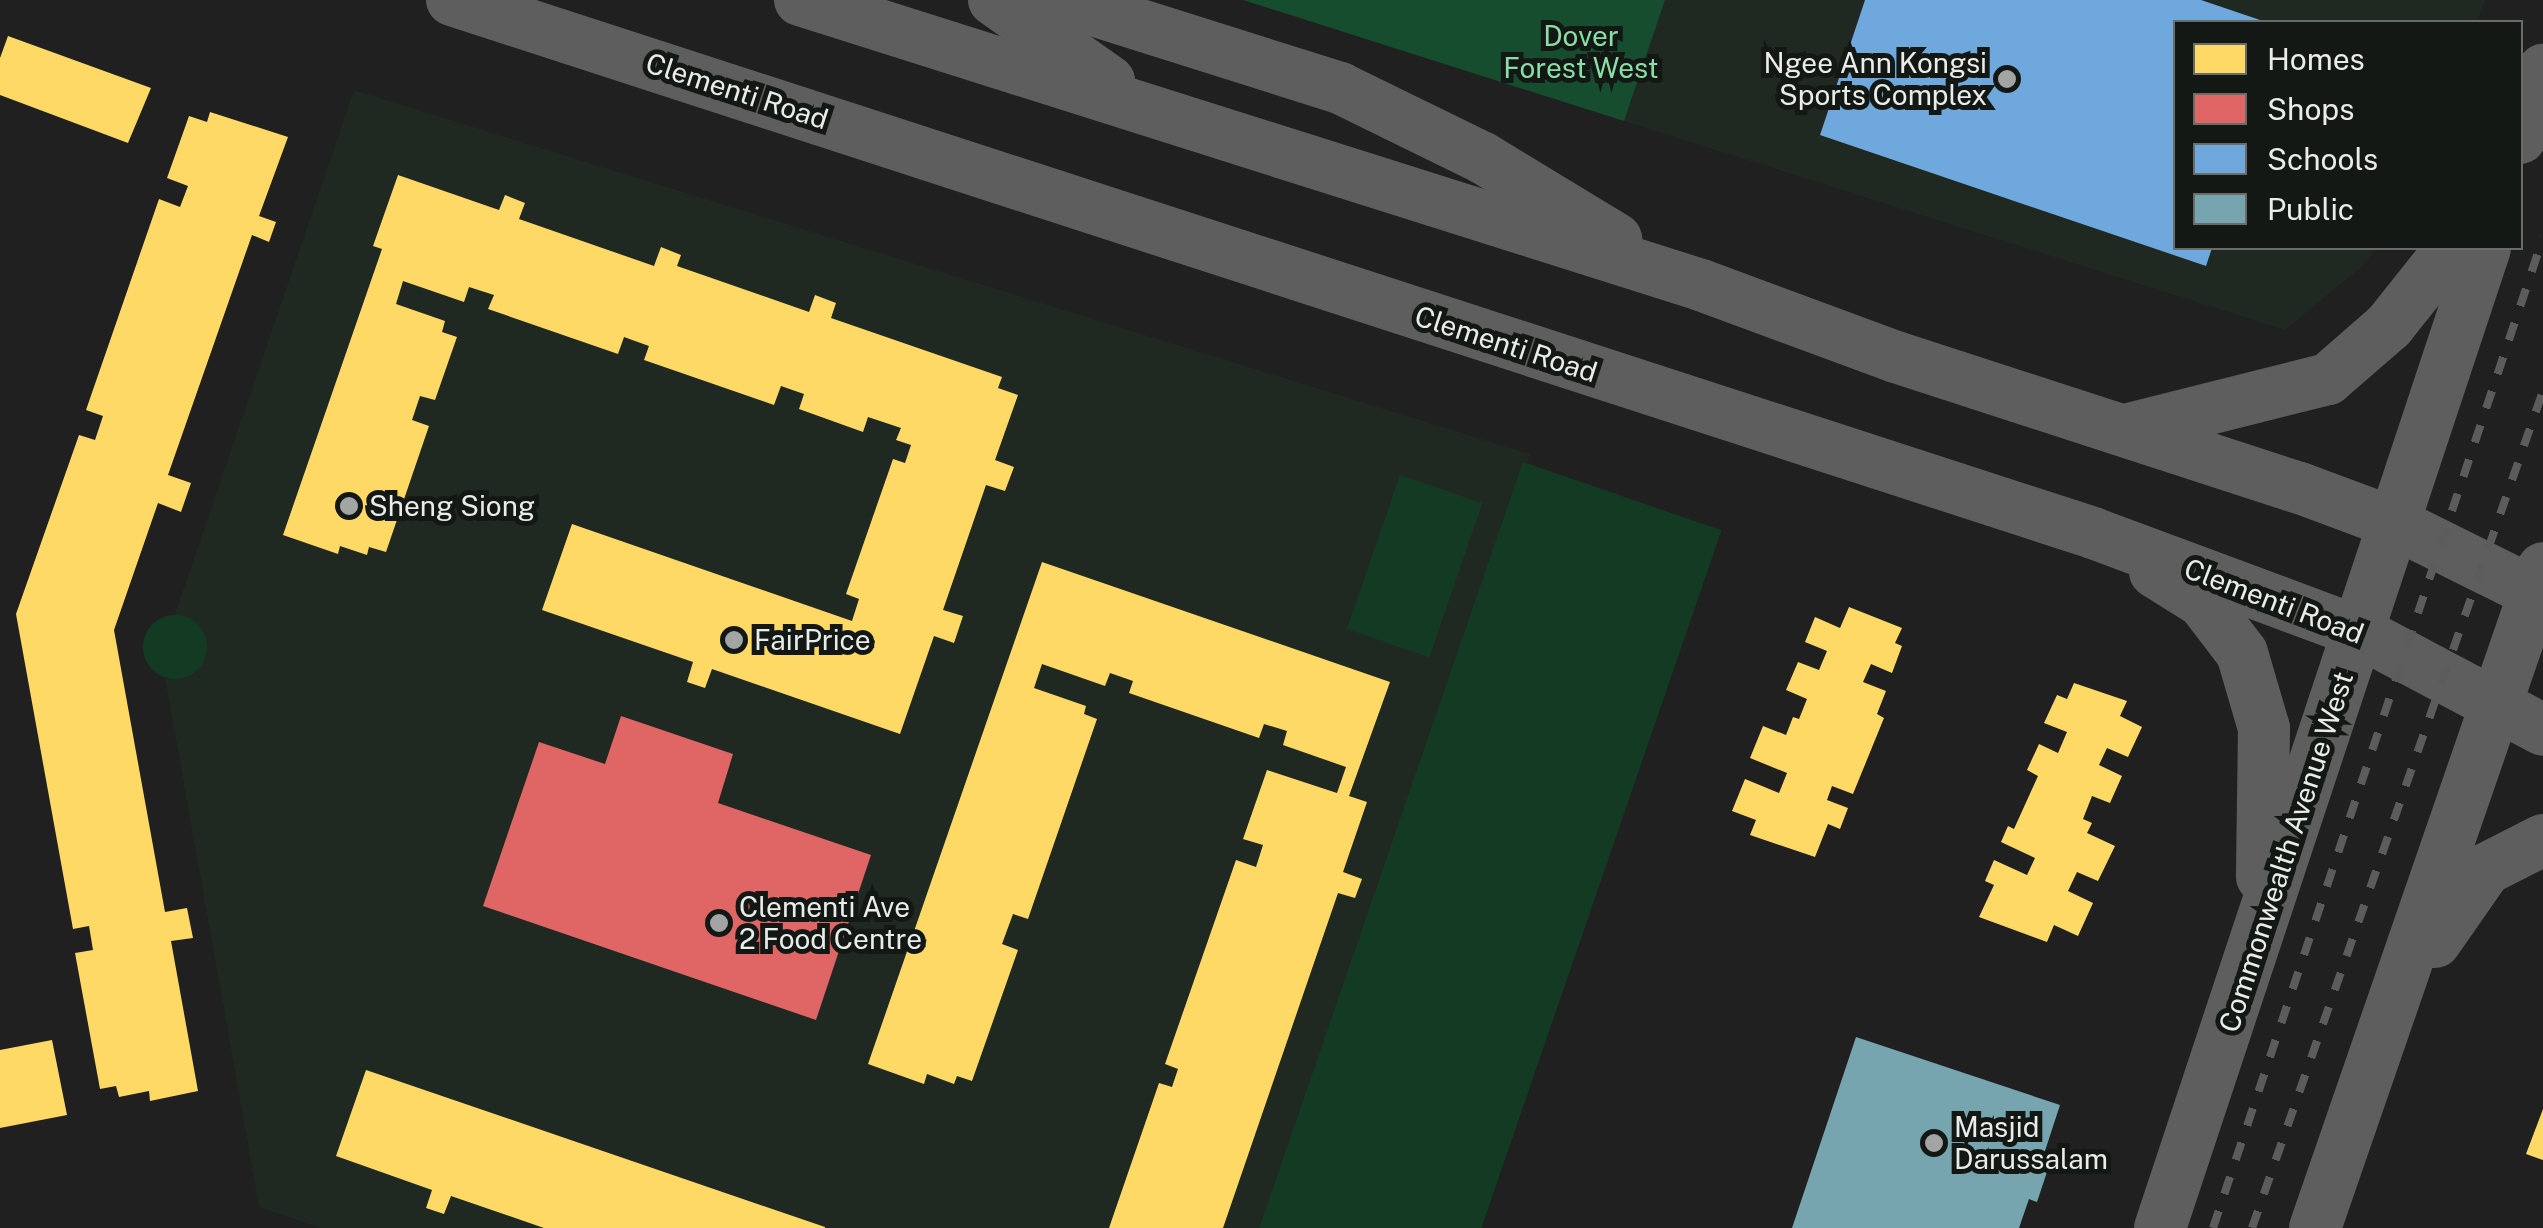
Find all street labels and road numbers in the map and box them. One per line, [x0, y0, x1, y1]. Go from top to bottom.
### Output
street label: Clementi Road [642, 46, 832, 136]
street label: Clementi Road [1411, 299, 1601, 389]
street label: Clementi Road [2180, 551, 2368, 651]
street label: Commonwealth Avenue West [2212, 667, 2360, 1037]

